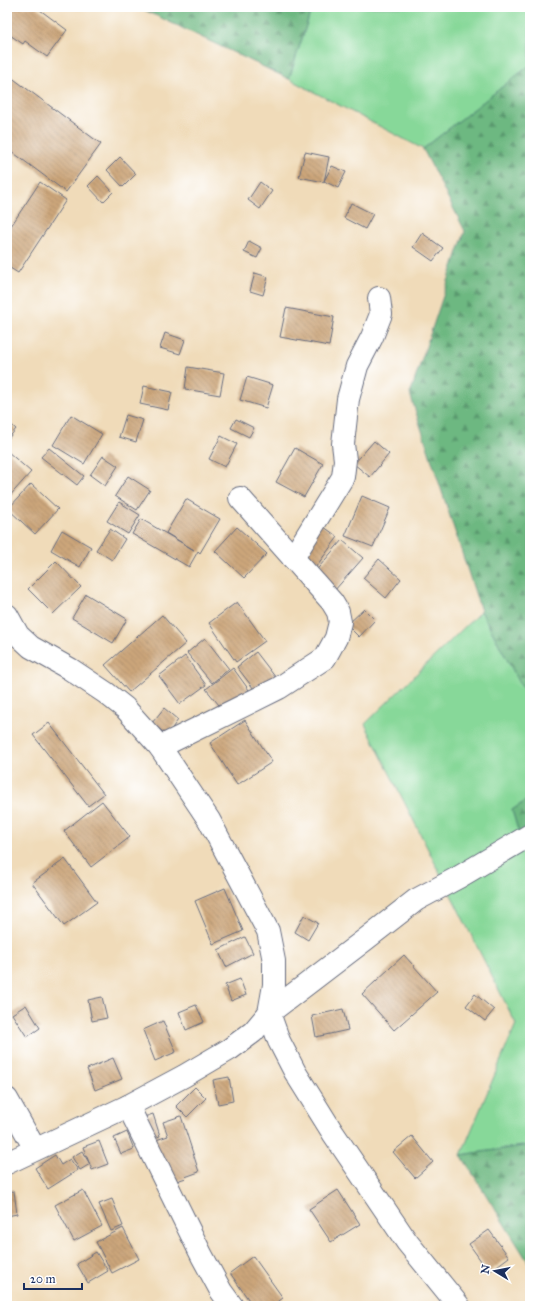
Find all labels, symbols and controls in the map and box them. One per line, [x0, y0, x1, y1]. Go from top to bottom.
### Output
north arrow [475, 1251, 515, 1291]
text: N [478, 1263, 493, 1275]
scale bar [24, 1265, 82, 1291]
text: 20 m [30, 1272, 56, 1286]

